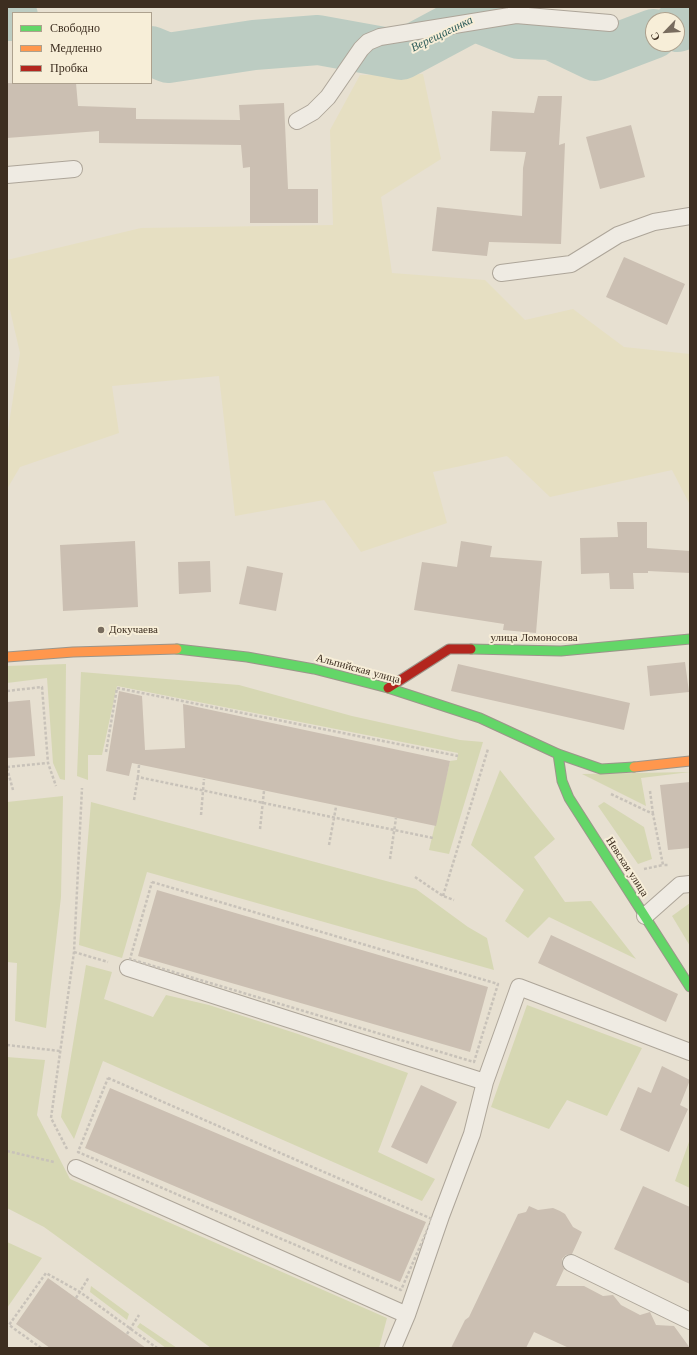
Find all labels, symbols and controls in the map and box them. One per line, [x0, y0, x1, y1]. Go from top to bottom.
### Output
legend [12, 12, 152, 84]
north arrow [645, 12, 685, 52]
water label: Верещагинка [409, 13, 475, 55]
text: Свободно [50, 20, 100, 35]
text: С [647, 30, 663, 43]
text: Медленно [50, 40, 102, 55]
text: Пробка [50, 60, 88, 75]
place label: Докучаева [109, 623, 158, 637]
marker: Докучаева [96, 625, 106, 635]
street label: улица Ломоносова [490, 631, 578, 645]
street label: Альпийская улица [315, 651, 401, 687]
street label: Невская улица [603, 835, 651, 899]

